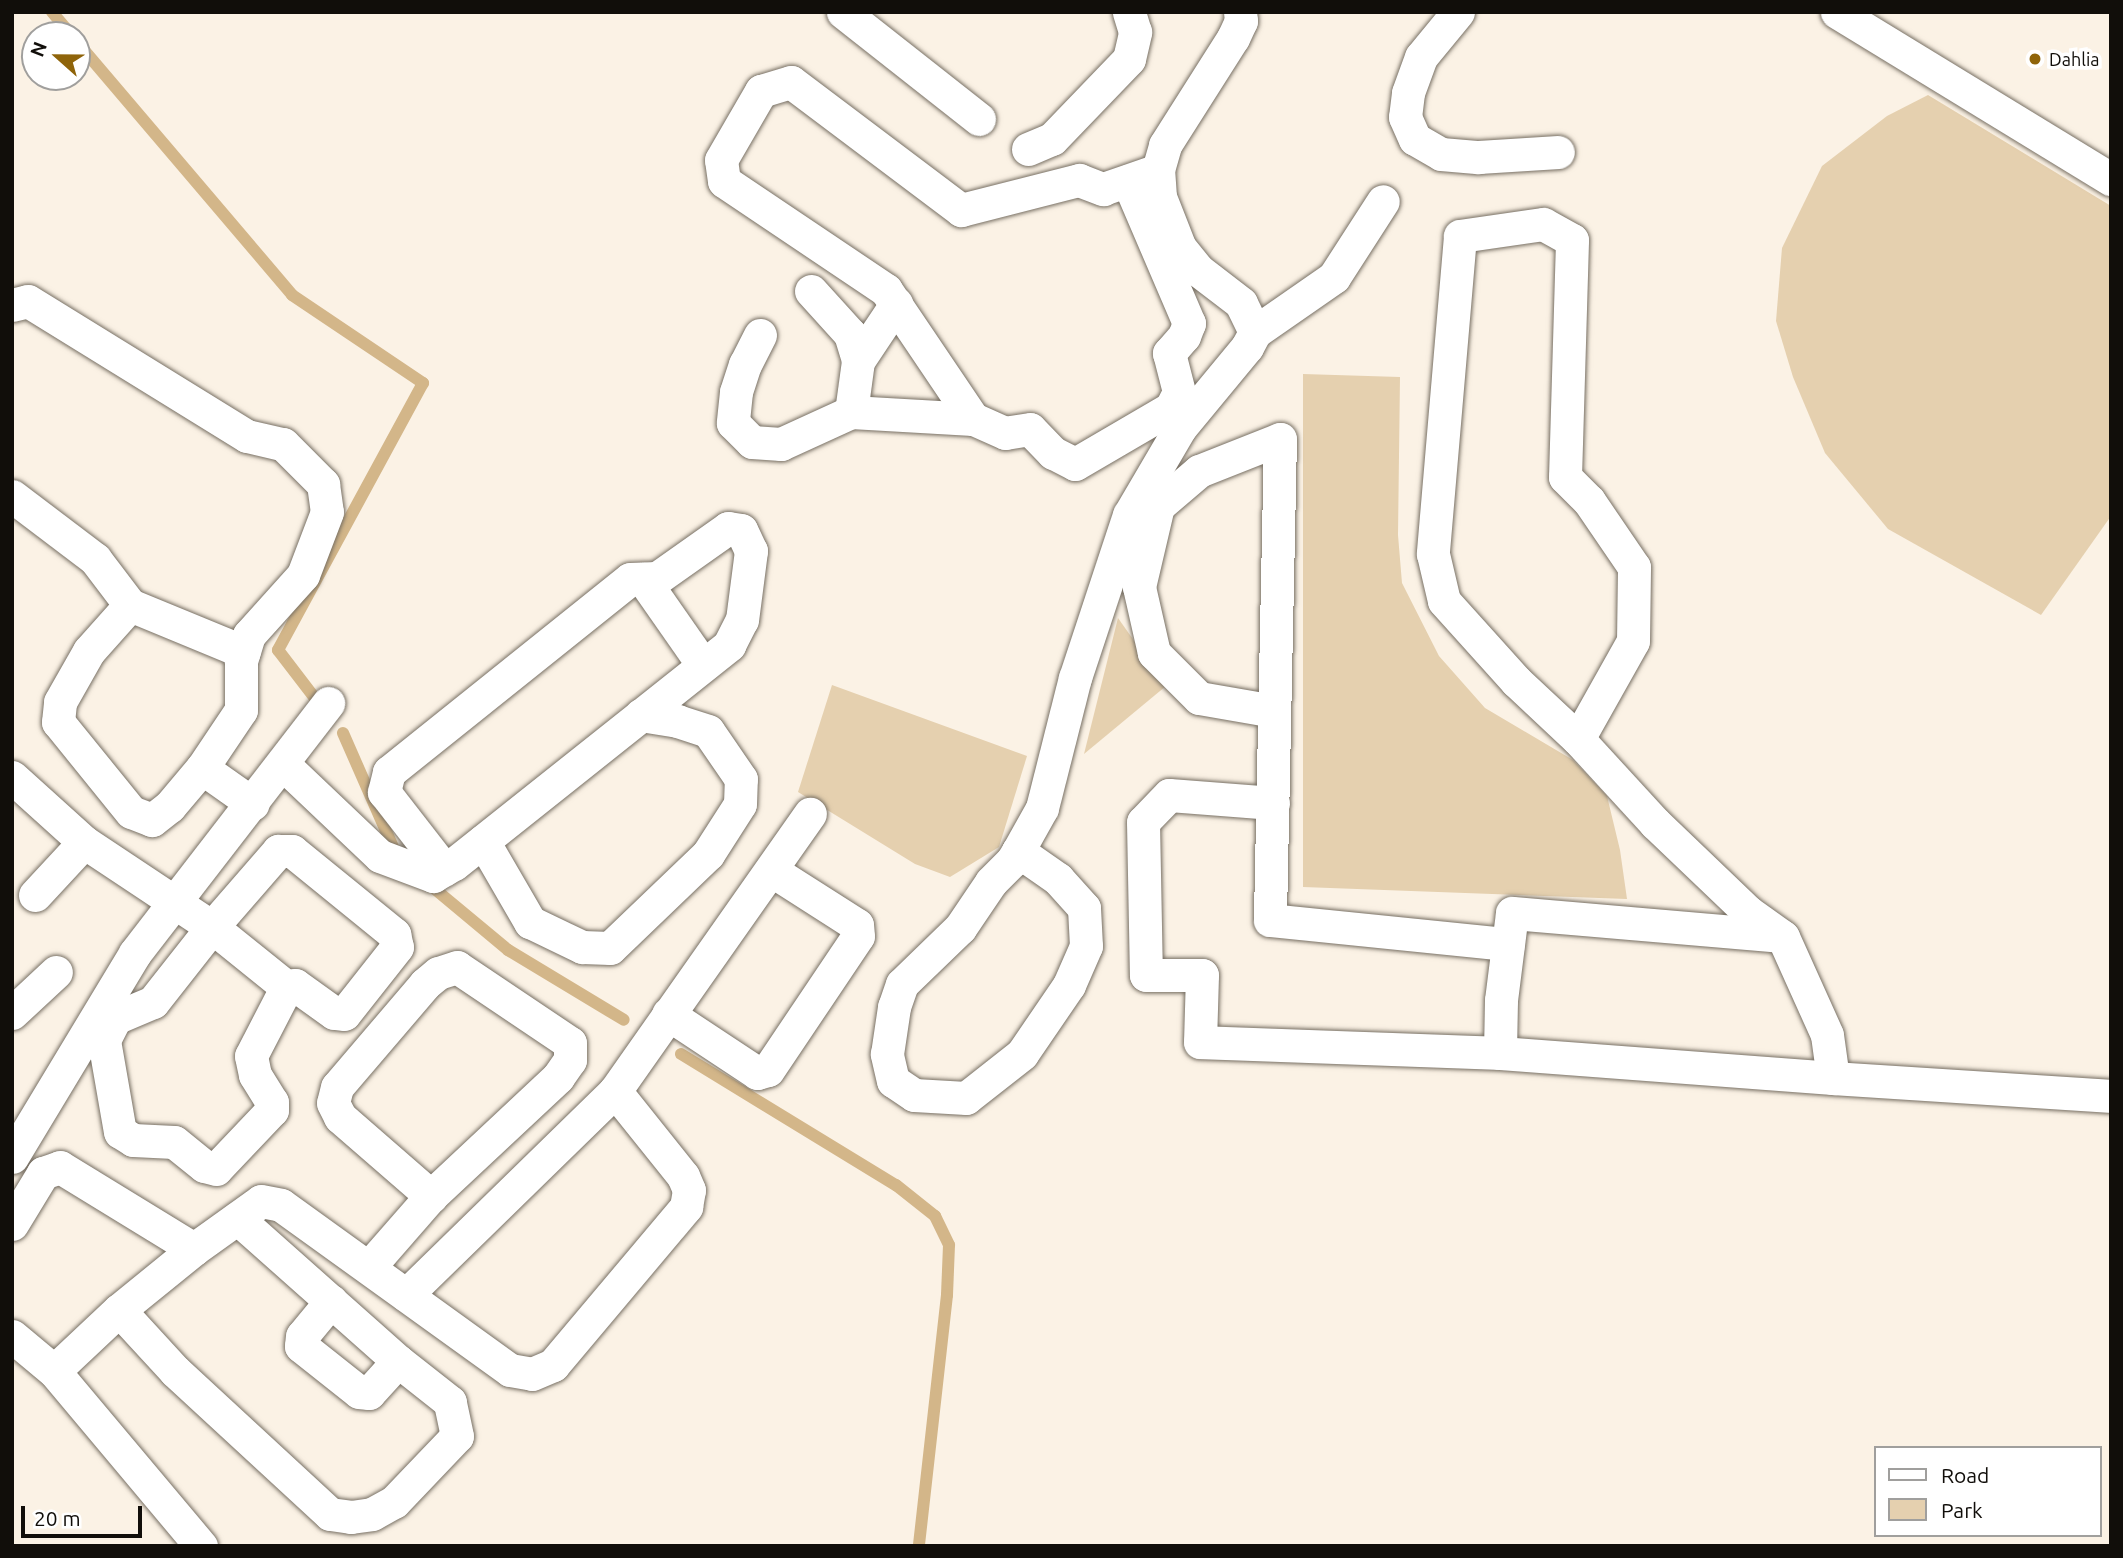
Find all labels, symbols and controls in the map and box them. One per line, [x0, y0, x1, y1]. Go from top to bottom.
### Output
north arrow [21, 21, 91, 91]
text: N [25, 39, 51, 60]
place label: Dahlia [2049, 48, 2100, 70]
marker: Dahlia [2027, 51, 2043, 67]
legend [1874, 1446, 2102, 1537]
text: Road [1941, 1463, 1989, 1487]
scale bar [24, 1492, 145, 1536]
text: Park [1941, 1498, 1983, 1522]
text: 20 m [34, 1506, 81, 1530]

